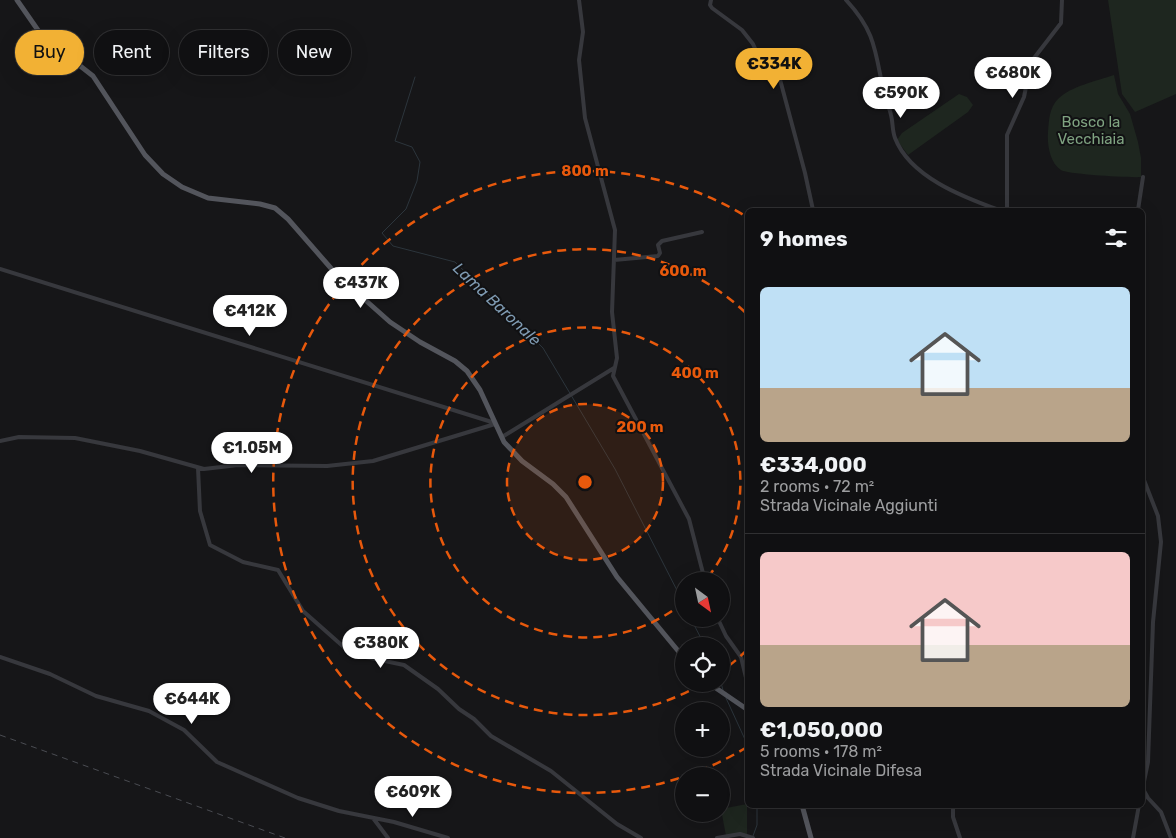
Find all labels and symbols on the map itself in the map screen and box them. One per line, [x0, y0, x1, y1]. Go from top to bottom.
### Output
pin: €334K [739, 48, 809, 90]
pin: €680K [978, 56, 1048, 99]
pin: €590K [866, 76, 936, 119]
park label: Bosco la Vecchiaia [1058, 113, 1124, 148]
text: 800 m [561, 162, 609, 180]
water label: Lama Baronale [449, 258, 545, 350]
text: 600 m [659, 262, 707, 280]
pin: €437K [326, 266, 396, 309]
pin: €412K [215, 294, 285, 337]
text: 400 m [671, 364, 719, 382]
text: 200 m [616, 418, 664, 436]
pin: €1.05M [211, 432, 293, 474]
centre of rings [576, 473, 594, 491]
north arrow [675, 572, 730, 628]
pin: €380K [346, 626, 416, 669]
pin: €644K [157, 682, 227, 725]
pin: €609K [378, 776, 448, 818]

